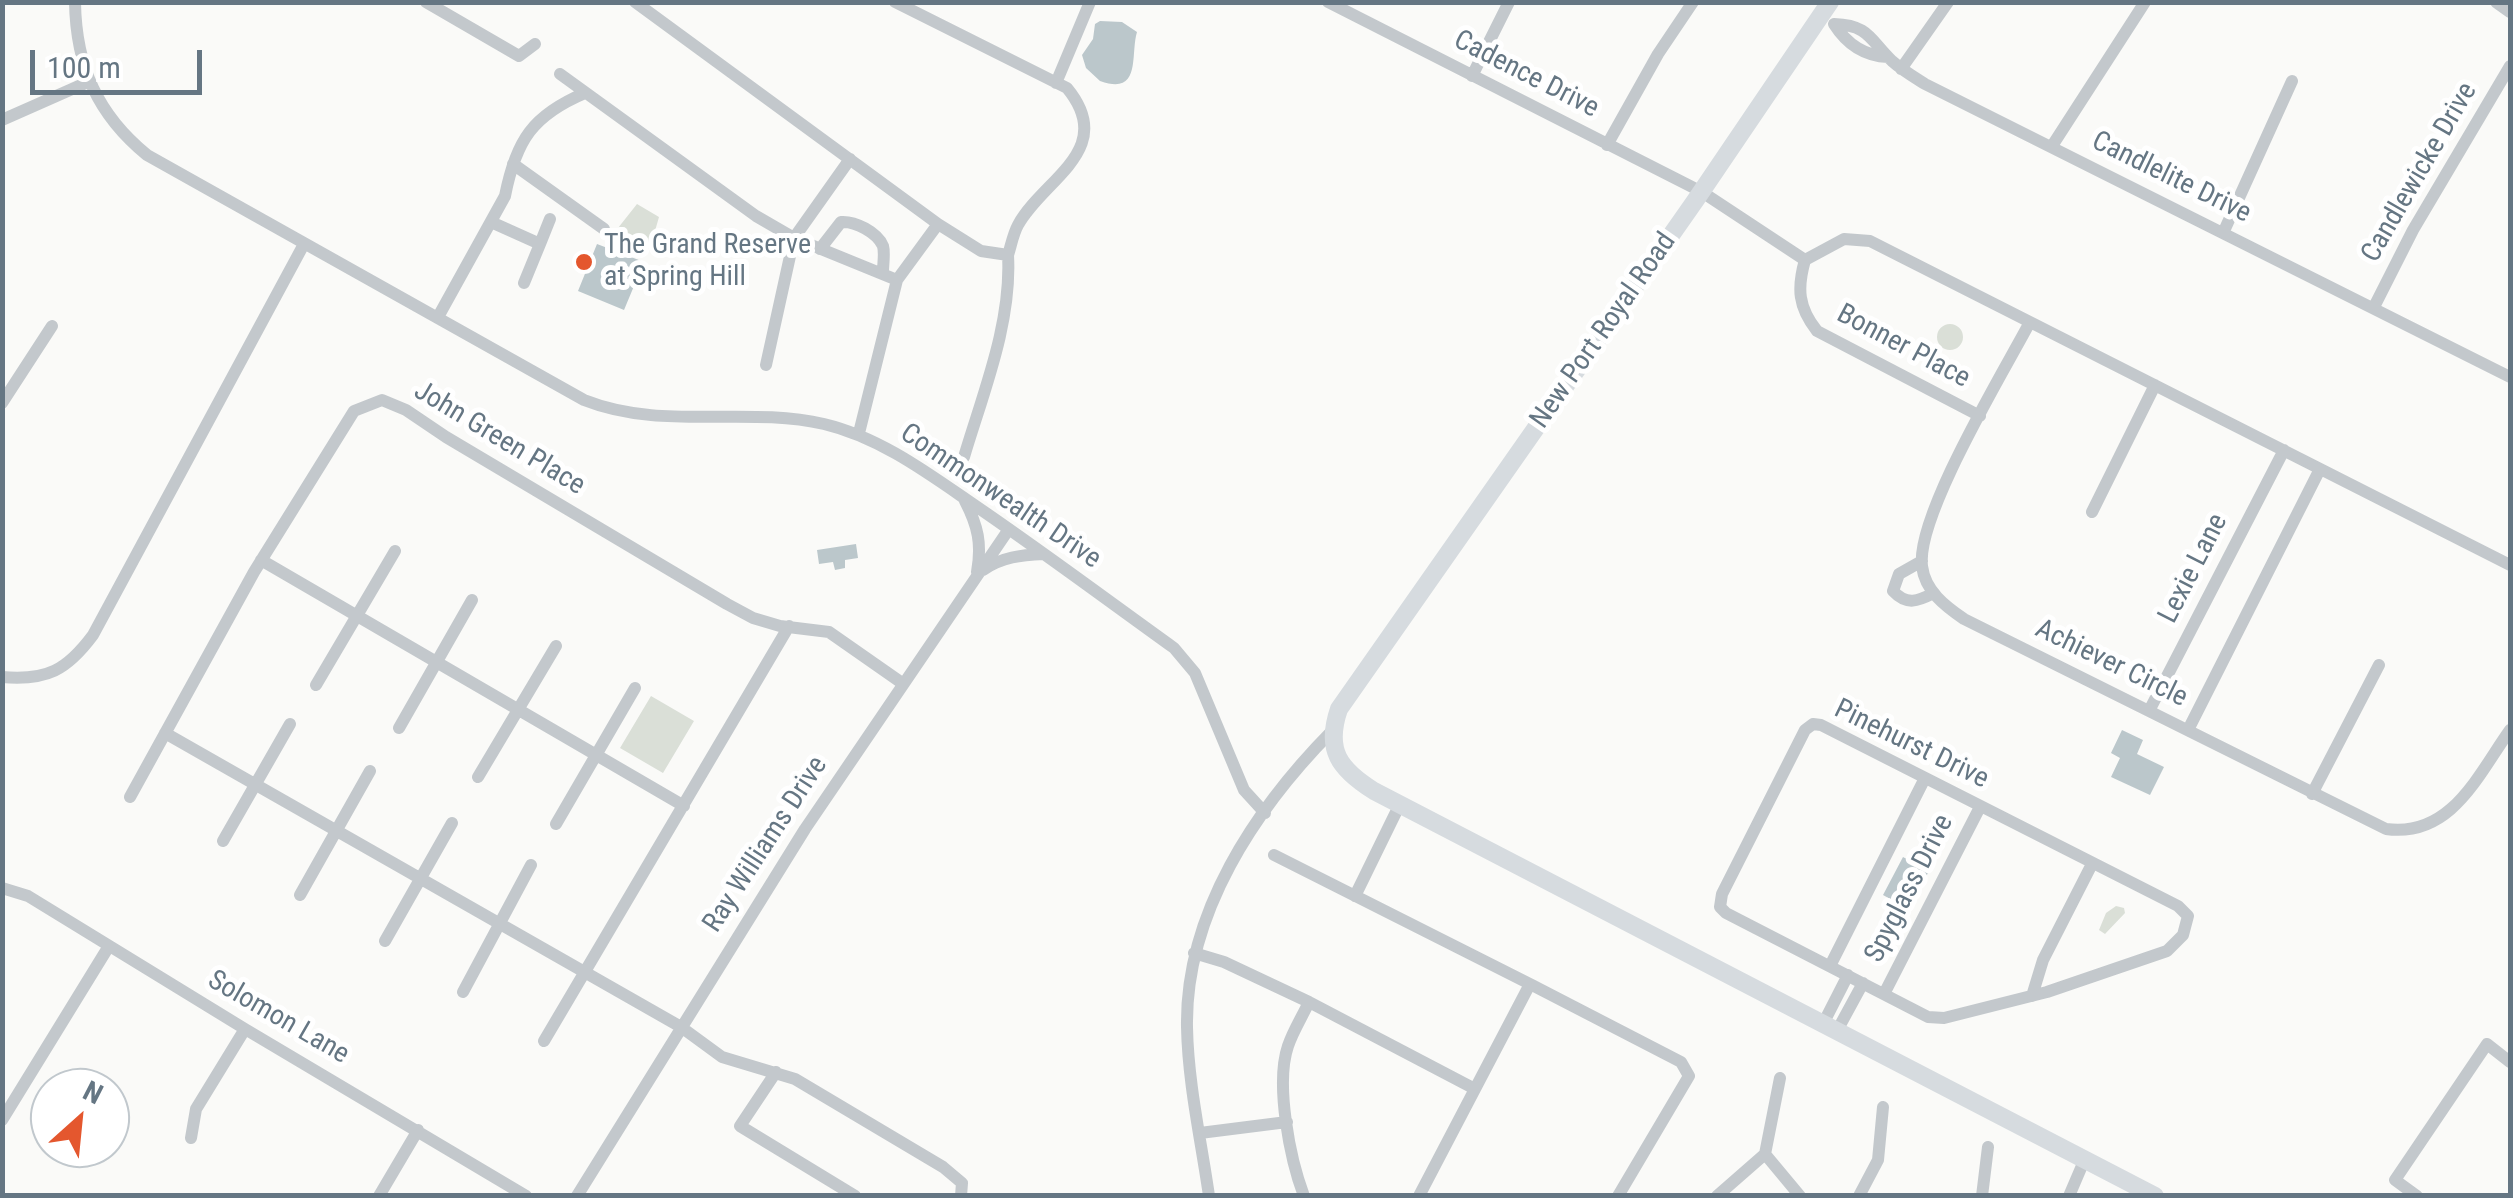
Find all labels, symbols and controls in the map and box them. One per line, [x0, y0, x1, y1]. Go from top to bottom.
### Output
street label: Cadence Drive [1448, 24, 1604, 126]
scale bar [35, 30, 208, 92]
text: 100 m [47, 50, 121, 85]
street label: Candlewicke Drive [2355, 77, 2485, 269]
street label: Candlelite Drive [2086, 125, 2256, 231]
street label: New Port Royal Road [1524, 227, 1684, 435]
place label: The Grand Reserve at Spring Hill [604, 229, 811, 295]
marker: The Grand Reserve at Spring Hill [573, 251, 595, 273]
street label: Bonner Place [1831, 298, 1975, 396]
street label: John Green Place [407, 375, 591, 503]
street label: Commonwealth Drive [893, 417, 1107, 577]
street label: Lexie Lane [2152, 509, 2236, 629]
street label: Achiever Circle [2030, 613, 2192, 715]
street label: Pinehurst Drive [1828, 693, 1994, 797]
street label: Ray Williams Drive [697, 751, 835, 939]
street label: Spyglass Drive [1858, 810, 1962, 968]
street label: Solomon Lane [201, 964, 355, 1072]
north arrow [30, 1068, 130, 1168]
text: N [78, 1074, 108, 1111]

